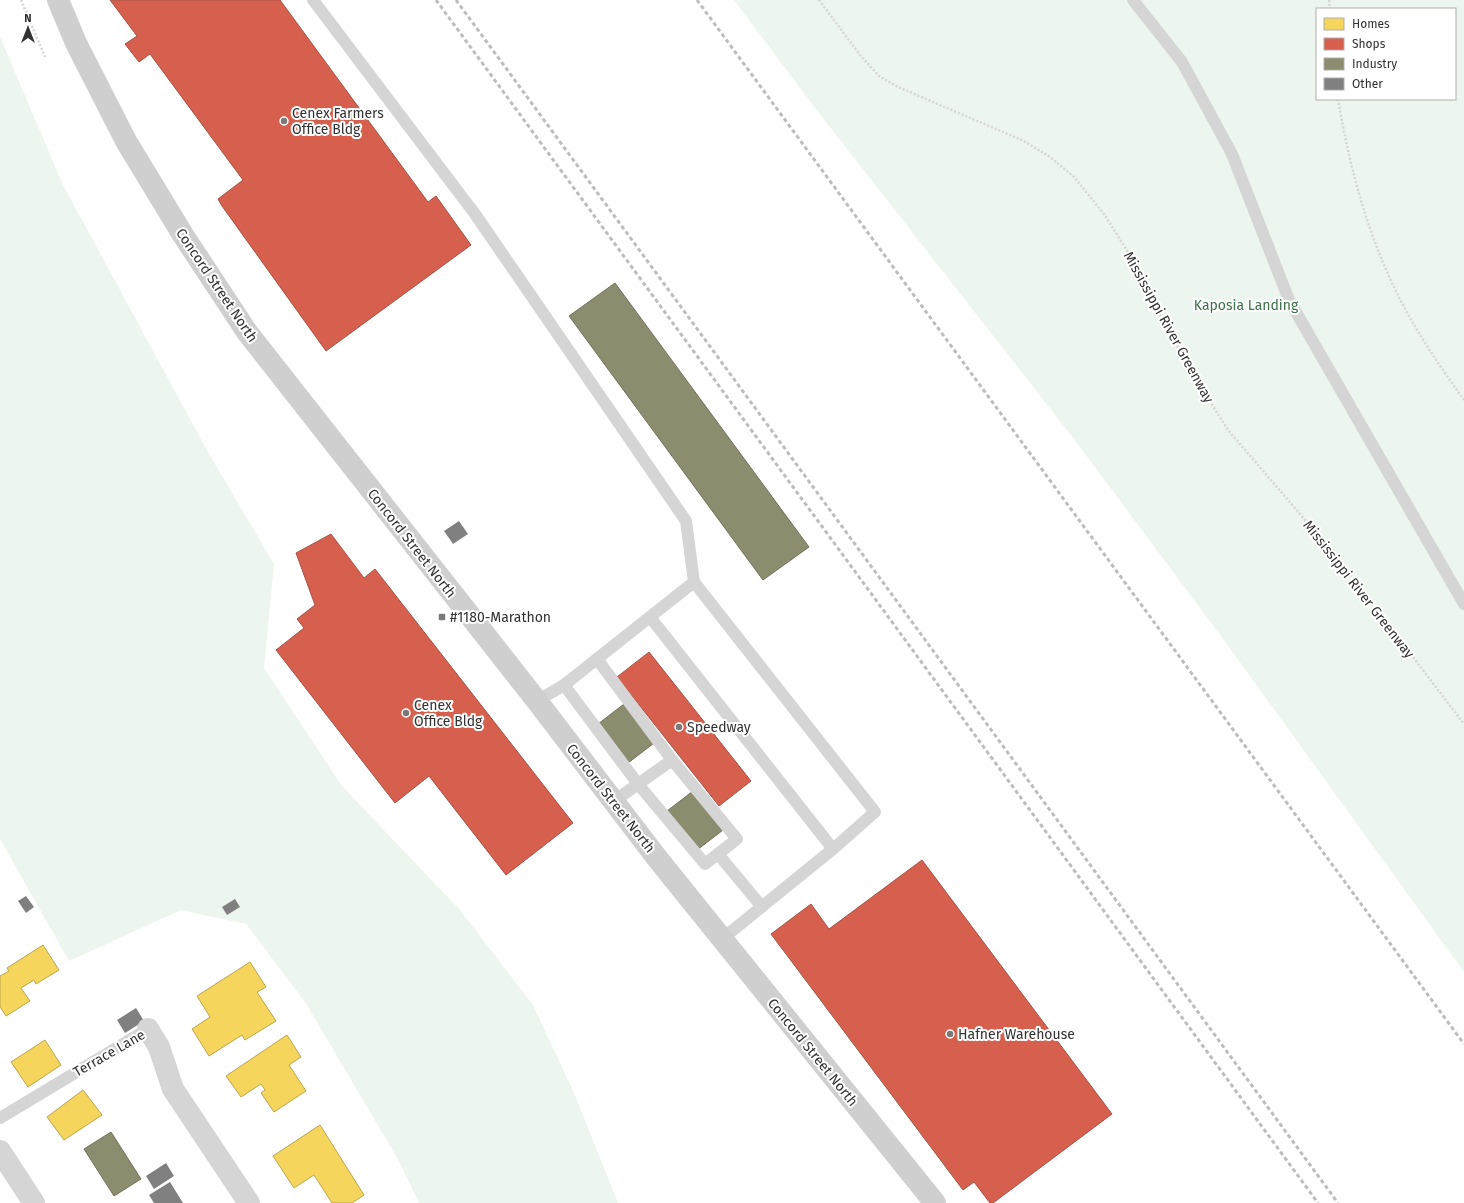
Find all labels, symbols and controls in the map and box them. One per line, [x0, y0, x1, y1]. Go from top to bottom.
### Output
north arrow [8, 8, 48, 48]
legend [1316, 8, 1456, 100]
text: N [24, 12, 32, 25]
text: Homes [1352, 17, 1390, 31]
text: Shops [1352, 37, 1386, 51]
text: Industry [1352, 57, 1397, 71]
text: Other [1352, 77, 1383, 91]
place label: Cenex Farmers Office Bldg [292, 105, 384, 138]
marker: Cenex Farmers Office Bldg [279, 116, 289, 126]
street label: Concord Street North [172, 225, 261, 345]
street label: Mississippi River Greenway [1120, 249, 1217, 406]
park label: Kaposia Landing [1194, 297, 1299, 314]
street label: Concord Street North [364, 485, 459, 601]
street label: Mississippi River Greenway [1299, 517, 1418, 662]
place label: #1180-Marathon [450, 609, 551, 626]
marker: #1180-Marathon [437, 612, 447, 622]
place label: Cenex Office Bldg [414, 697, 483, 730]
marker: Cenex Office Bldg [401, 708, 411, 718]
place label: Speedway [687, 719, 751, 736]
marker: Speedway [674, 722, 684, 732]
street label: Concord Street North [563, 740, 658, 856]
street label: Concord Street North [764, 995, 861, 1110]
street label: Terrace Lane [70, 1026, 148, 1081]
place label: Hafner Warehouse [958, 1026, 1075, 1043]
marker: Hafner Warehouse [945, 1029, 955, 1039]

